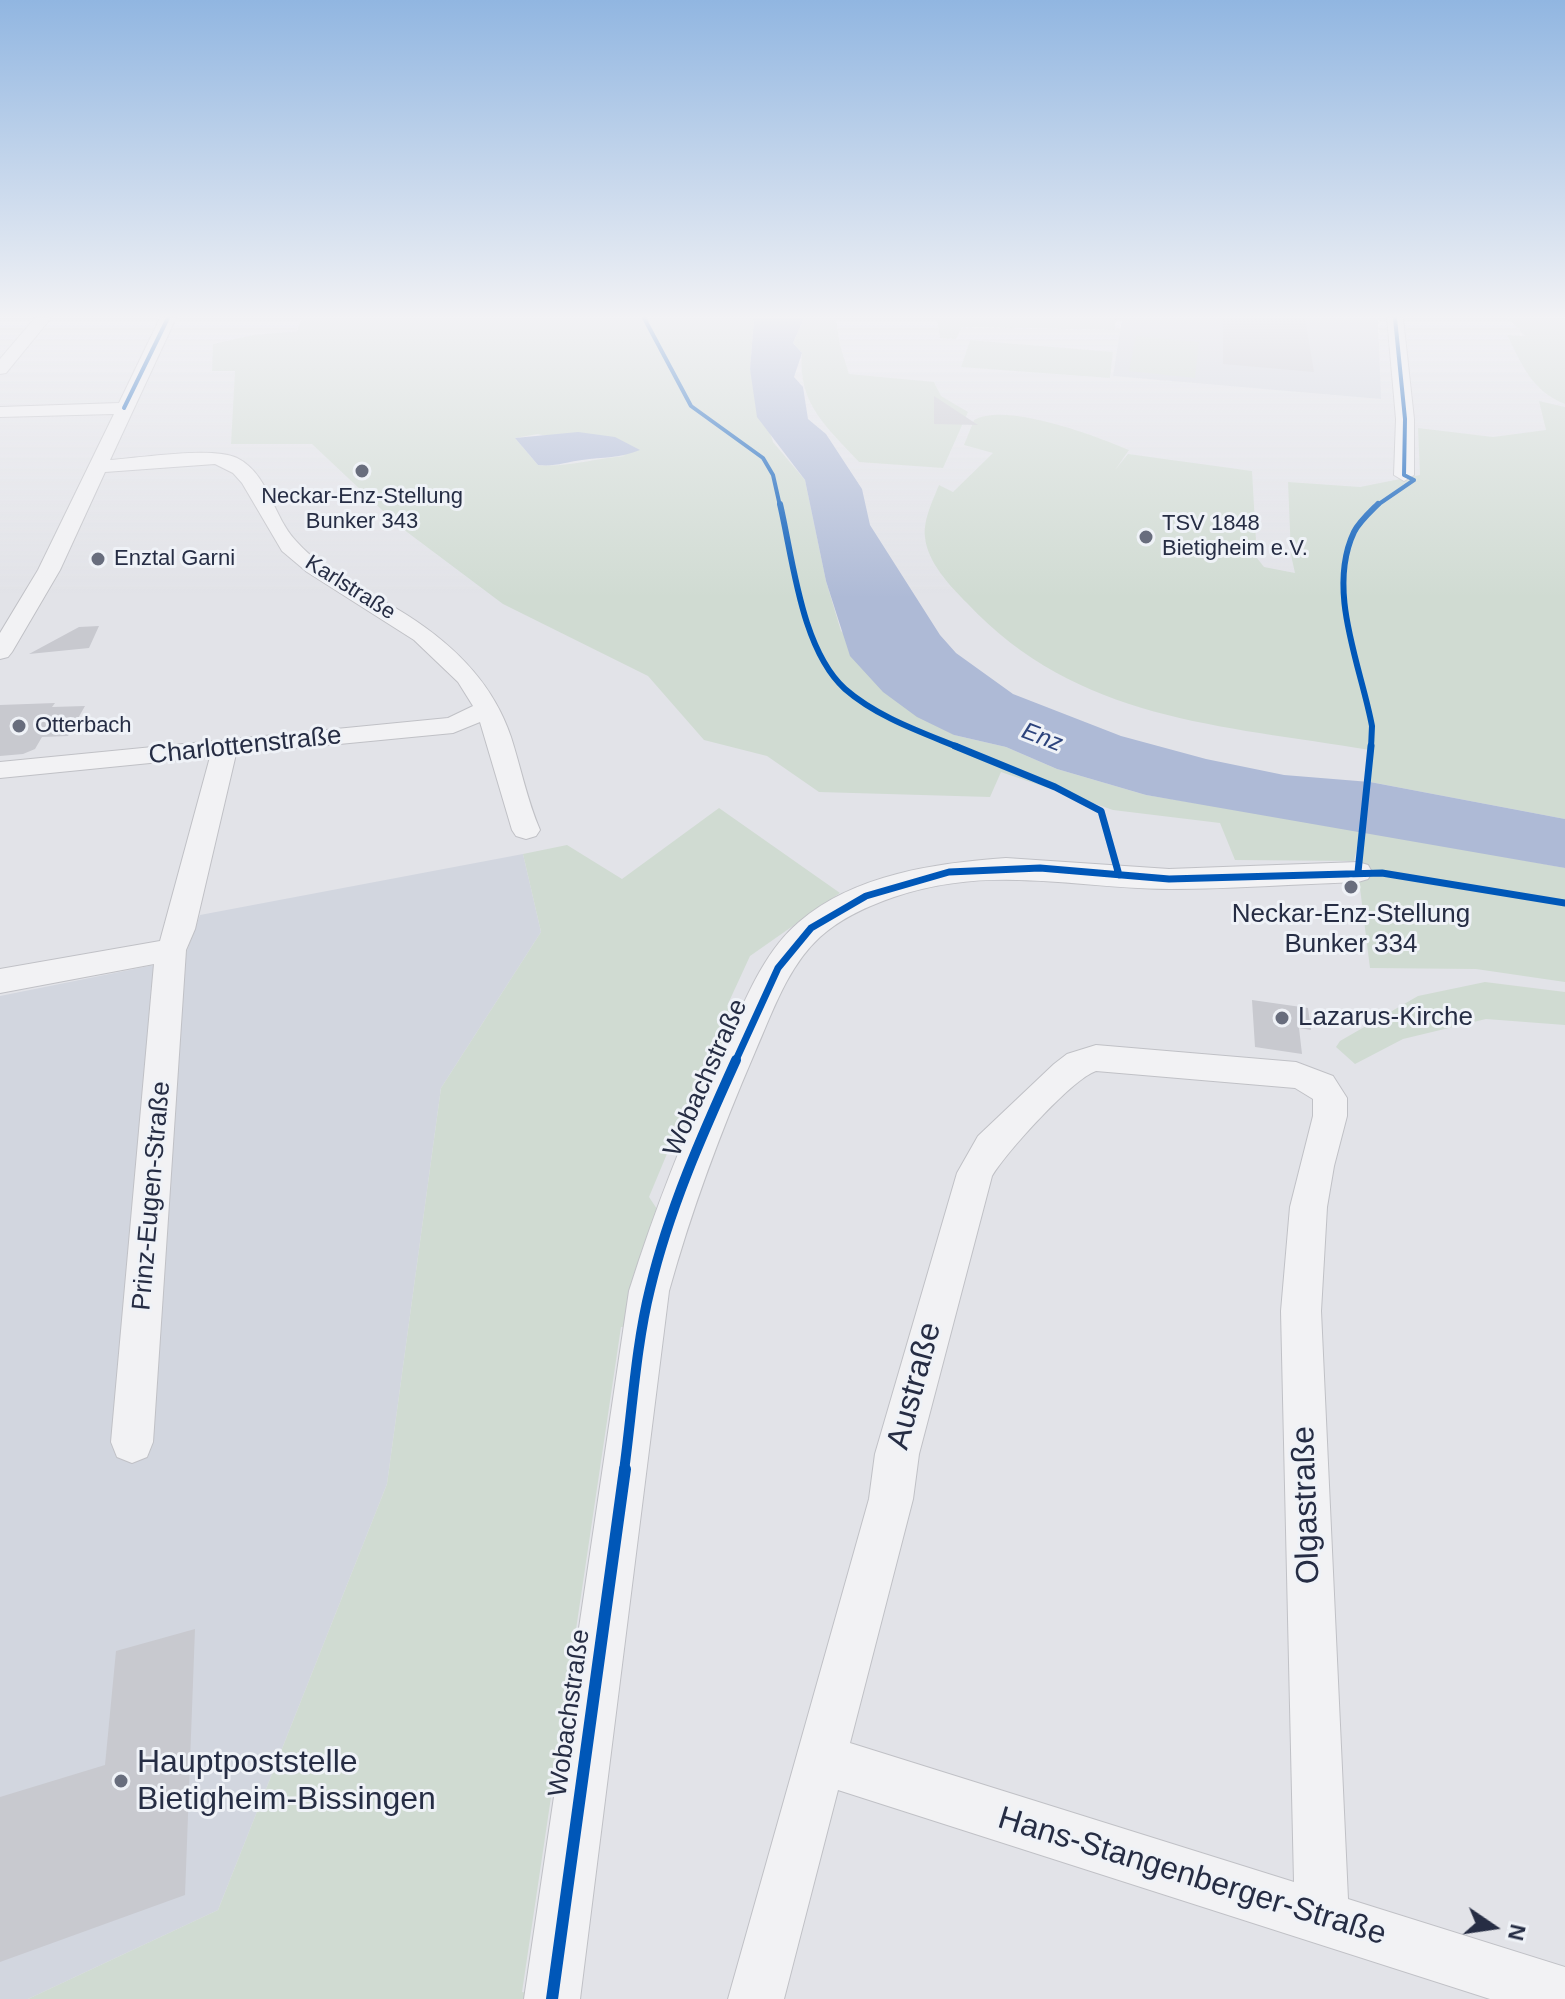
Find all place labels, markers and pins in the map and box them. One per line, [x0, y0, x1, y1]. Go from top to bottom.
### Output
marker: Neckar-Enz-Stellung Bunker 343 [353, 462, 371, 480]
place label: Neckar-Enz-Stellung Bunker 343 [261, 484, 463, 536]
place label: TSV 1848 Bietigheim e.V. [1162, 511, 1308, 562]
marker: TSV 1848 Bietigheim e.V. [1137, 528, 1155, 546]
place label: Enztal Garni [114, 546, 235, 572]
marker: Enztal Garni [89, 550, 107, 568]
place label: Otterbach [35, 713, 132, 739]
marker: Otterbach [10, 717, 28, 735]
marker: Neckar-Enz-Stellung Bunker 334 [1342, 878, 1360, 896]
place label: Neckar-Enz-Stellung Bunker 334 [1232, 899, 1470, 960]
place label: Lazarus-Kirche [1298, 1002, 1473, 1034]
marker: Lazarus-Kirche [1273, 1009, 1291, 1027]
place label: Hauptpoststelle Bietigheim-Bissingen [137, 1744, 436, 1819]
marker: Hauptpoststelle Bietigheim-Bissingen [112, 1772, 130, 1790]

